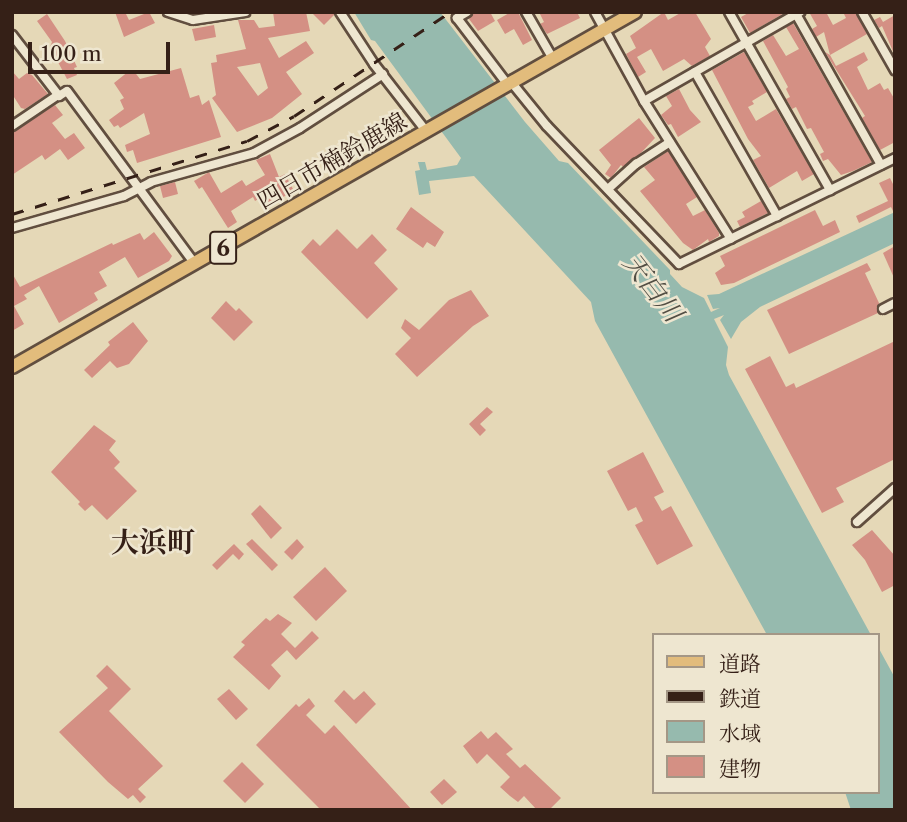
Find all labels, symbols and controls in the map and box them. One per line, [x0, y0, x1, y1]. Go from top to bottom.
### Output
scale bar [32, 28, 173, 72]
text: 100 m [41, 41, 102, 66]
street label: 四日市楠鈴鹿線 [252, 107, 412, 215]
road number: 6 [209, 229, 237, 268]
water label: 天白川 [616, 248, 688, 328]
district label: 大浜町 [111, 525, 195, 559]
legend [652, 633, 879, 794]
text: 道路 [719, 651, 761, 676]
text: 鉄道 [719, 686, 761, 711]
text: 水域 [719, 721, 761, 746]
text: 建物 [719, 756, 761, 781]

